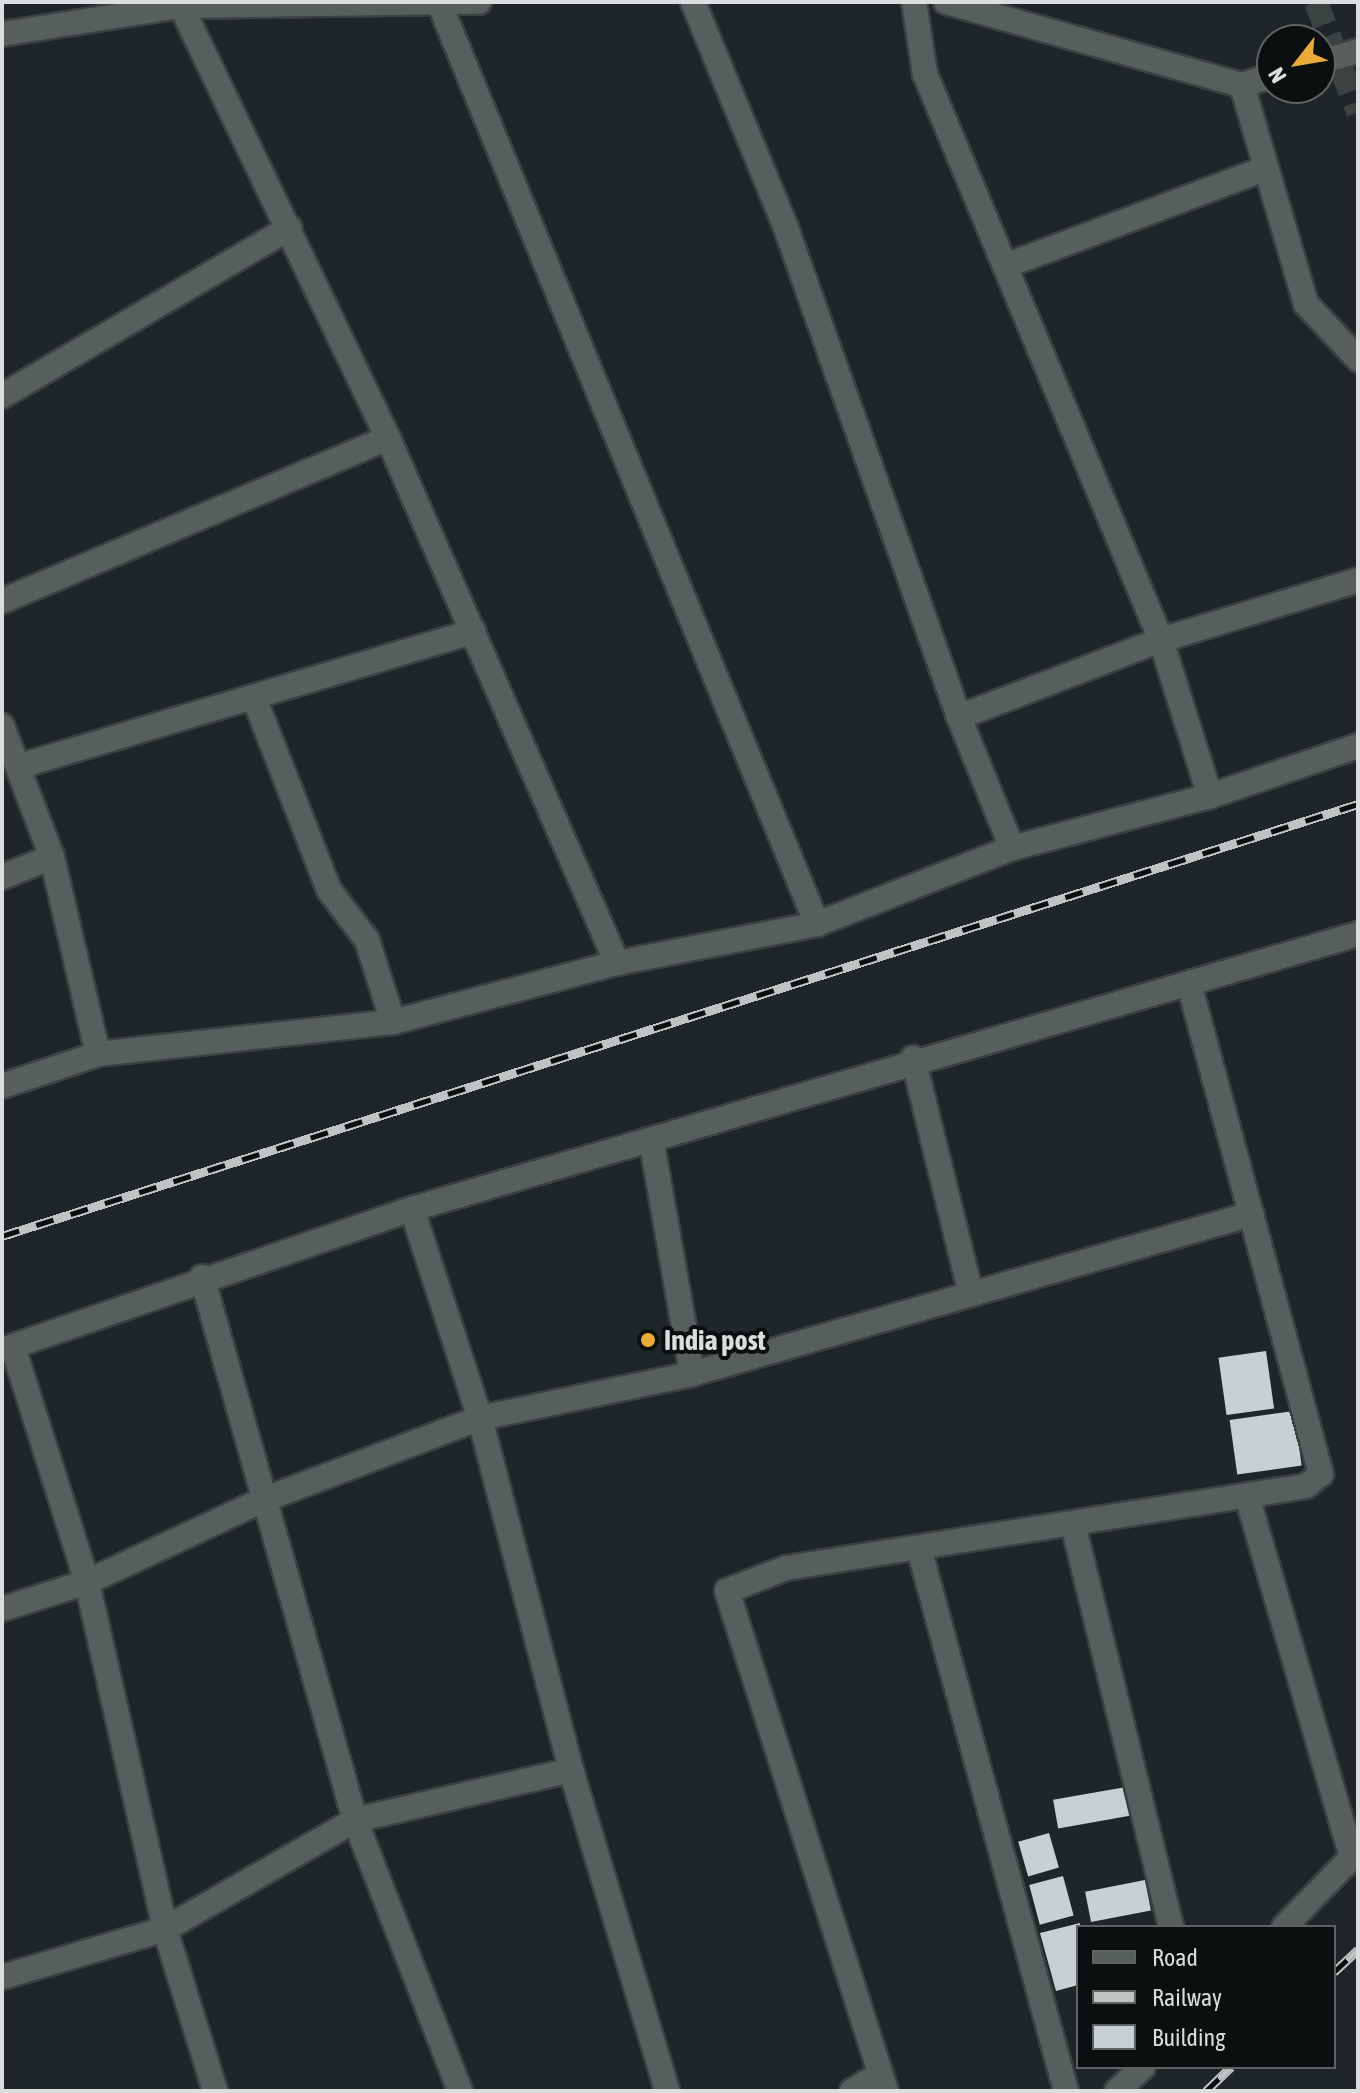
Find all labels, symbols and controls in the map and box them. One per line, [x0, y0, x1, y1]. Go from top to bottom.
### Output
north arrow [1256, 24, 1336, 104]
text: N [1263, 63, 1292, 88]
place label: India post [664, 1323, 766, 1357]
marker: India post [639, 1331, 657, 1349]
legend [1076, 1925, 1336, 2069]
text: Road [1152, 1944, 1198, 1971]
text: Railway [1152, 1984, 1222, 2011]
text: Building [1152, 2024, 1225, 2051]

